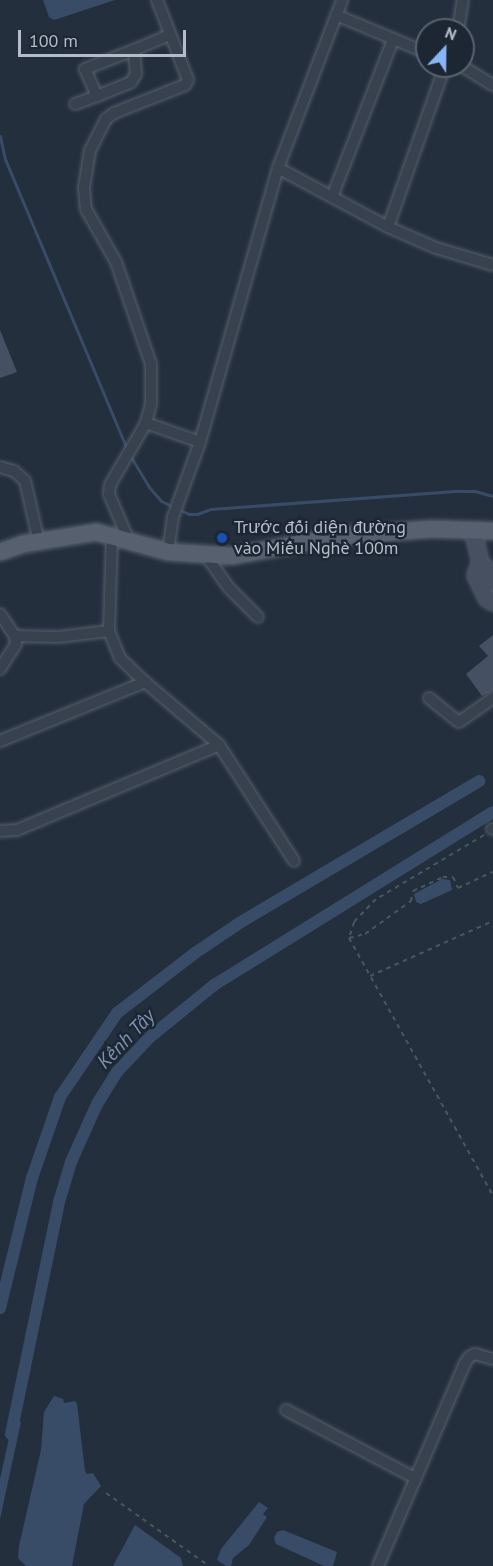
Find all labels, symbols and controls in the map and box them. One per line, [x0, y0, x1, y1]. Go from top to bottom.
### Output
scale bar [21, 18, 189, 56]
north arrow [415, 18, 475, 78]
text: N [442, 22, 460, 44]
text: 100 m [29, 29, 78, 52]
place label: Trước đối diện đường vào Miếu Nghè 100m [234, 517, 406, 560]
marker: Trước đối diện đường vào Miếu Nghè 100m [215, 531, 229, 545]
water label: Kênh Tây [92, 1004, 160, 1074]

